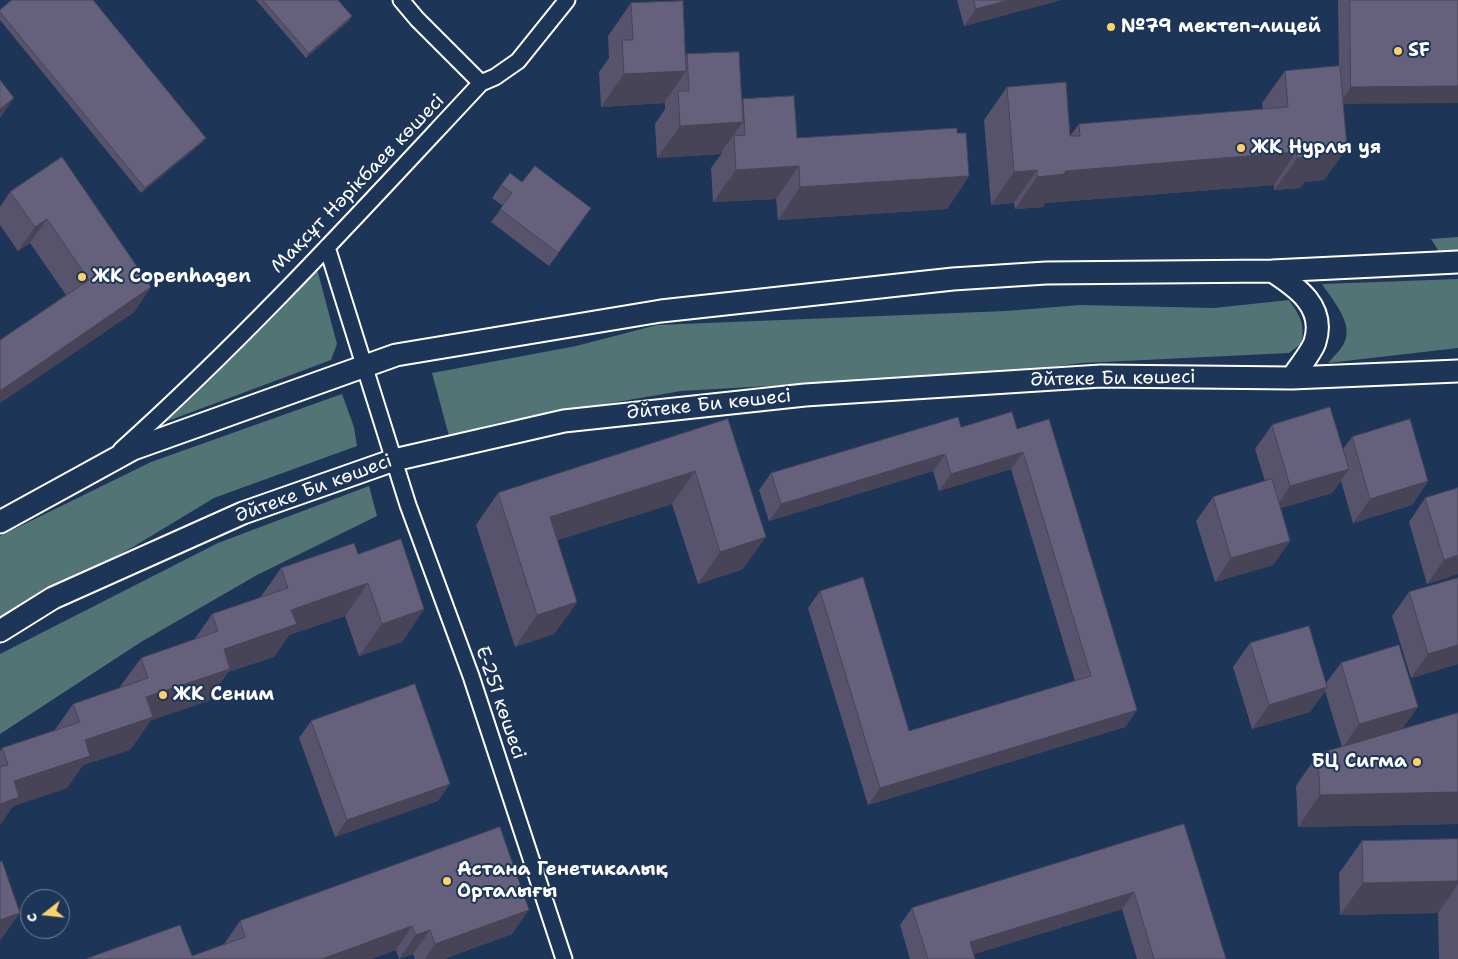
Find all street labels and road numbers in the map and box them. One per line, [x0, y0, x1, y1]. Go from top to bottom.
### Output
street label: Мақсұт Нәрікбаев көшесі [266, 90, 450, 278]
street label: Әйтеке Би көшесі [1030, 366, 1196, 392]
street label: Әйтеке Би көшесі [626, 385, 792, 425]
street label: Әйтеке Би көшесі [232, 450, 396, 528]
street label: Е-251 көшесі [470, 643, 530, 763]

